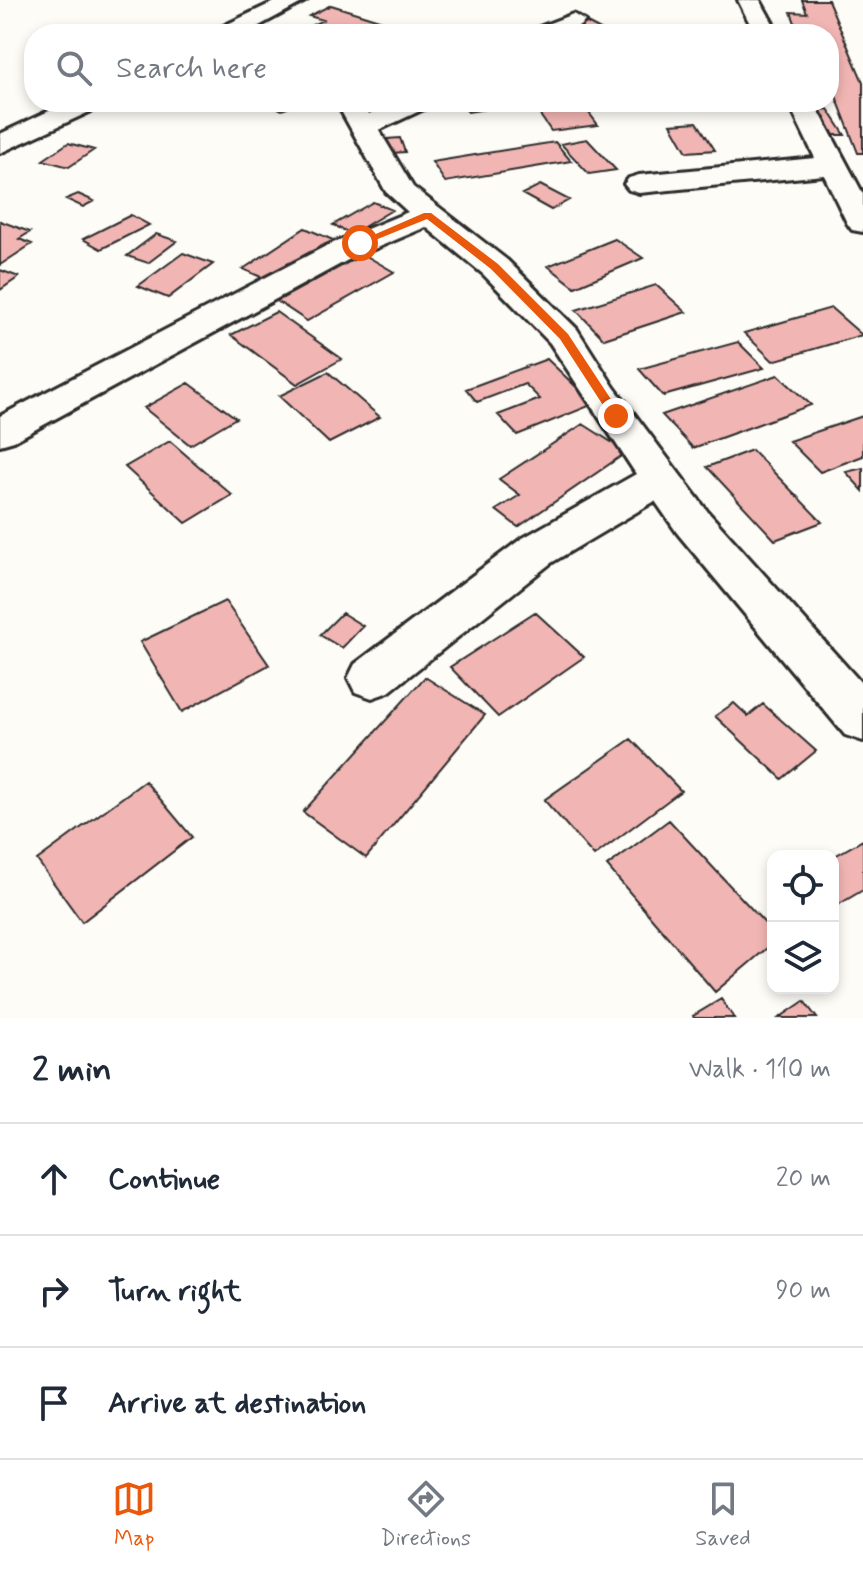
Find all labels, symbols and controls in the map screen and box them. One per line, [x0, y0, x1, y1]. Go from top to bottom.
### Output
search box [24, 24, 839, 112]
icon: search [52, 46, 96, 90]
text: Search here [116, 49, 267, 88]
route start [342, 225, 378, 261]
route end [598, 398, 634, 434]
map controls [767, 850, 839, 994]
button: locate [767, 850, 839, 922]
button: layers [767, 922, 839, 994]
text: 2 min [32, 1048, 112, 1093]
text: Walk · 110 m [689, 1053, 831, 1087]
icon: ahead [32, 1157, 76, 1201]
text: Continue [108, 1160, 220, 1199]
text: 20 m [776, 1162, 831, 1196]
icon: right [32, 1269, 76, 1313]
text: Turn right [108, 1272, 241, 1311]
text: 90 m [776, 1274, 831, 1308]
icon: arrive [32, 1381, 76, 1425]
text: Arrive at destination [108, 1384, 366, 1423]
tab: Map [112, 1477, 156, 1553]
tab: Directions [380, 1477, 471, 1553]
tab: Saved [695, 1477, 751, 1553]

